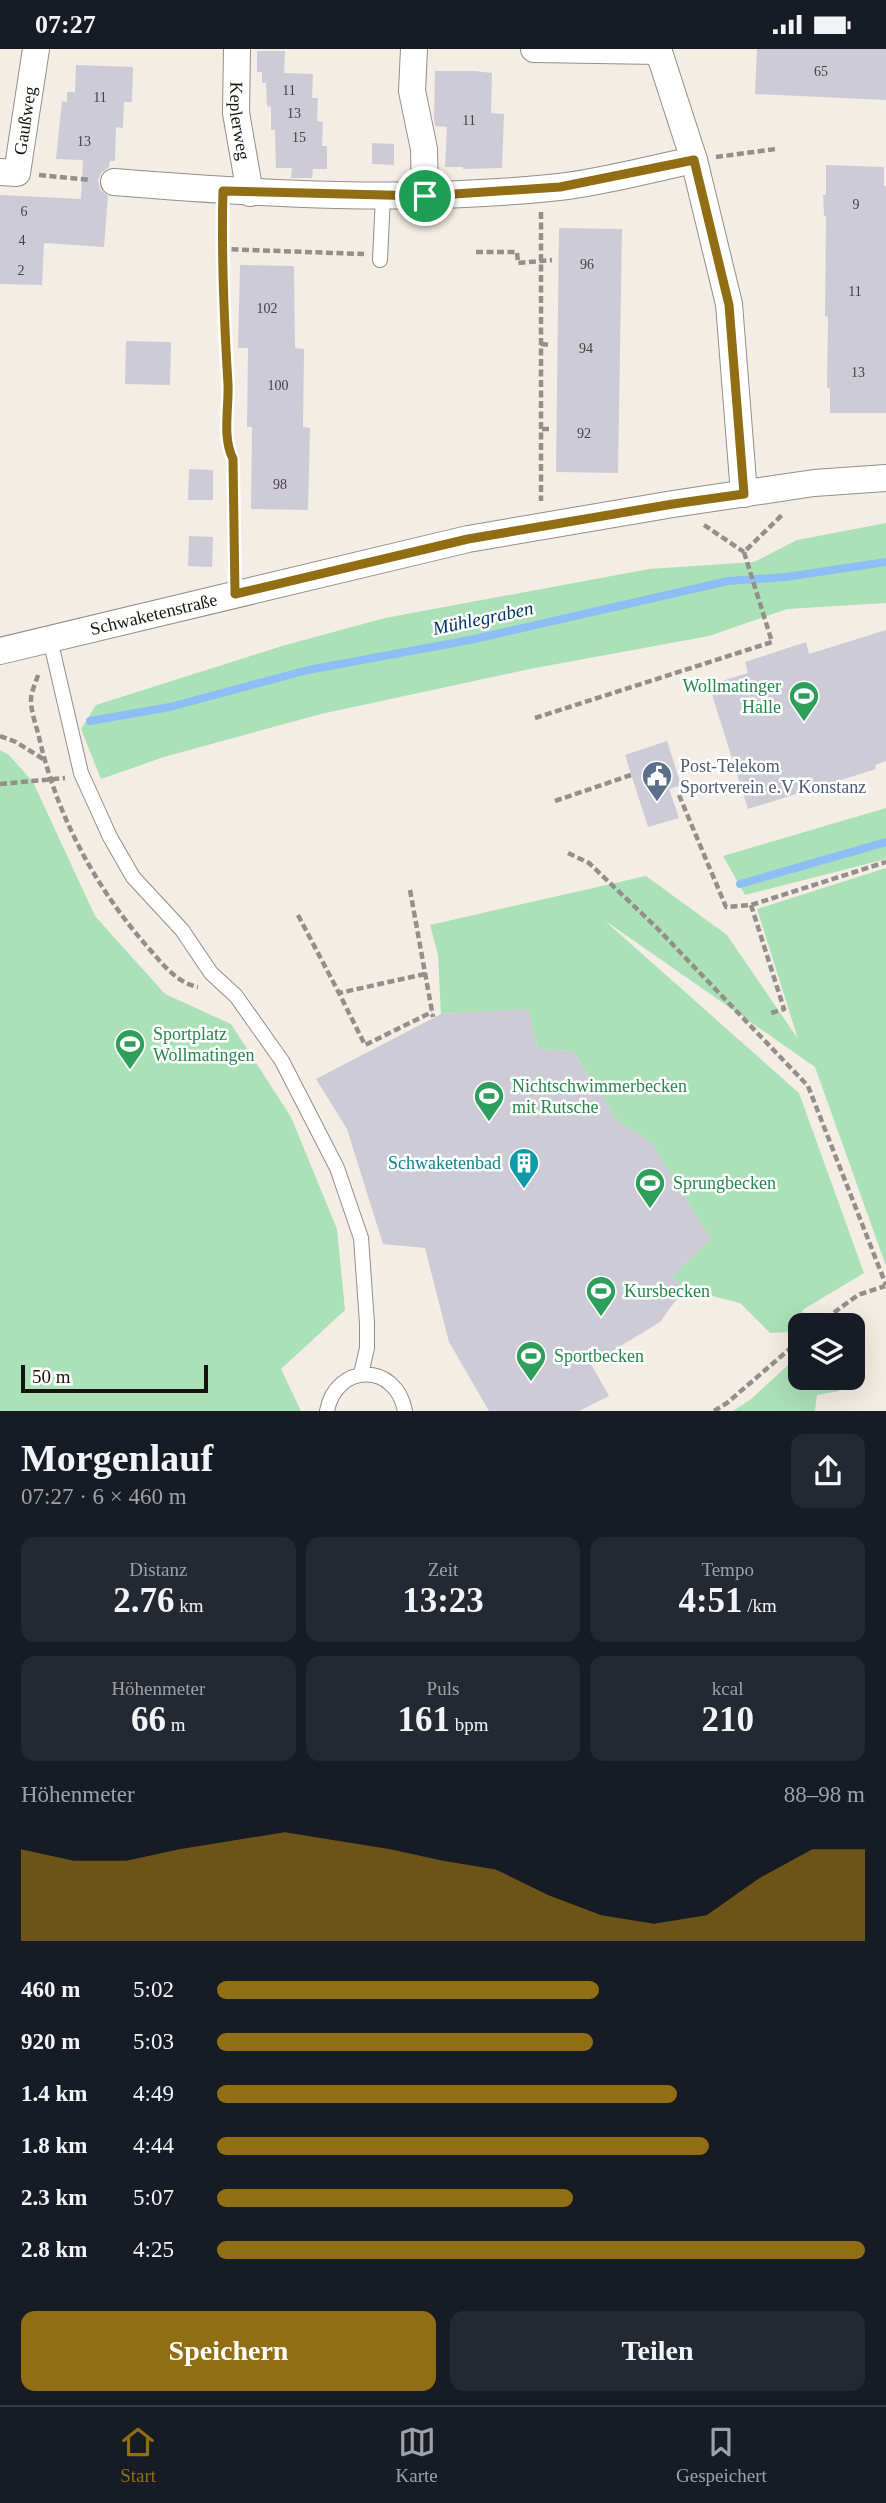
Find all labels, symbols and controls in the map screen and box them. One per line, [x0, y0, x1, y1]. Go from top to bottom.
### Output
text: 07:27 [35, 10, 96, 39]
house number: 65 [814, 64, 828, 79]
street label: Keplerweg [226, 81, 254, 162]
house number: 11 [282, 83, 296, 98]
street label: Gaußweg [10, 85, 40, 156]
house number: 11 [93, 90, 107, 105]
house number: 13 [287, 106, 301, 121]
house number: 11 [462, 113, 476, 128]
house number: 15 [292, 130, 306, 145]
house number: 13 [77, 134, 91, 149]
pin [395, 166, 455, 226]
icon: arrive [406, 177, 444, 215]
house number: 9 [853, 197, 860, 212]
house number: 6 [21, 204, 28, 219]
house number: 4 [19, 233, 26, 248]
house number: 96 [580, 257, 594, 272]
house number: 2 [18, 263, 25, 278]
house number: 11 [848, 284, 862, 299]
house number: 102 [257, 301, 278, 316]
house number: 94 [579, 341, 593, 356]
house number: 13 [851, 365, 865, 380]
house number: 100 [268, 378, 289, 393]
house number: 92 [577, 426, 591, 441]
house number: 98 [273, 477, 287, 492]
street label: Schwaketenstraße [88, 589, 219, 639]
water label: Mühlegraben [430, 597, 535, 639]
place label: Wollmatinger Halle [682, 676, 781, 717]
sports icon: Wollmatinger Halle [787, 679, 821, 723]
place label: Post-Telekom Sportverein e.V Konstanz [680, 756, 866, 797]
public building icon: Post-Telekom Sportverein e.V Konstanz [640, 759, 674, 803]
place label: Sportplatz Wollmatingen [153, 1024, 255, 1065]
sports icon: Sportplatz Wollmatingen [113, 1027, 147, 1071]
place label: Nichtschwimmerbecken mit Rutsche [512, 1076, 687, 1117]
sports icon: Nichtschwimmerbecken mit Rutsche [472, 1079, 506, 1123]
building icon: Schwaketenbad [507, 1146, 541, 1190]
place label: Schwaketenbad [388, 1153, 501, 1173]
sports icon: Sprungbecken [633, 1166, 667, 1210]
place label: Sprungbecken [673, 1173, 776, 1193]
sports icon: Kursbecken [584, 1274, 618, 1318]
place label: Kursbecken [624, 1281, 710, 1301]
map controls [788, 1313, 865, 1390]
button: layers [788, 1313, 865, 1390]
sports icon: Sportbecken [514, 1339, 548, 1383]
place label: Sportbecken [554, 1346, 644, 1366]
scale bar [21, 1362, 208, 1394]
text: 50 m [32, 1366, 71, 1387]
button: share [791, 1434, 865, 1508]
text: Morgenlauf [21, 1437, 213, 1479]
text: 07:27 · 6 × 460 m [21, 1484, 187, 1509]
text: Distanz [129, 1559, 187, 1580]
text: Zeit [428, 1559, 458, 1580]
text: Tempo [701, 1559, 754, 1580]
text: 2.76 [113, 1581, 174, 1620]
text: 13:23 [402, 1581, 484, 1620]
text: 4:51 [678, 1581, 743, 1620]
text: km [174, 1595, 203, 1616]
text: /km [743, 1595, 777, 1616]
text: Höhenmeter [111, 1678, 205, 1699]
text: Puls [427, 1678, 459, 1699]
text: kcal [712, 1678, 743, 1699]
text: 66 [131, 1700, 166, 1739]
text: 161 [397, 1700, 450, 1739]
text: 210 [701, 1700, 754, 1739]
text: m [166, 1714, 186, 1735]
text: bpm [450, 1714, 489, 1735]
text: Höhenmeter [21, 1782, 135, 1807]
text: 88–98 m [784, 1782, 865, 1807]
text: 460 m [21, 1977, 80, 2002]
text: 5:02 [133, 1977, 174, 2002]
text: 920 m [21, 2029, 80, 2054]
text: 5:03 [133, 2029, 174, 2054]
text: 1.4 km [21, 2081, 87, 2106]
text: 4:49 [133, 2081, 174, 2106]
text: 1.8 km [21, 2133, 87, 2158]
text: 4:44 [133, 2133, 174, 2158]
text: 2.3 km [21, 2185, 87, 2210]
text: 5:07 [133, 2185, 174, 2210]
text: 2.8 km [21, 2237, 87, 2262]
text: 4:25 [133, 2237, 174, 2262]
button: Speichern [21, 2311, 436, 2391]
button: Teilen [450, 2311, 865, 2391]
tab: Start [119, 2423, 157, 2487]
tab: Karte [396, 2423, 438, 2487]
tab: Gespeichert [676, 2423, 767, 2487]

